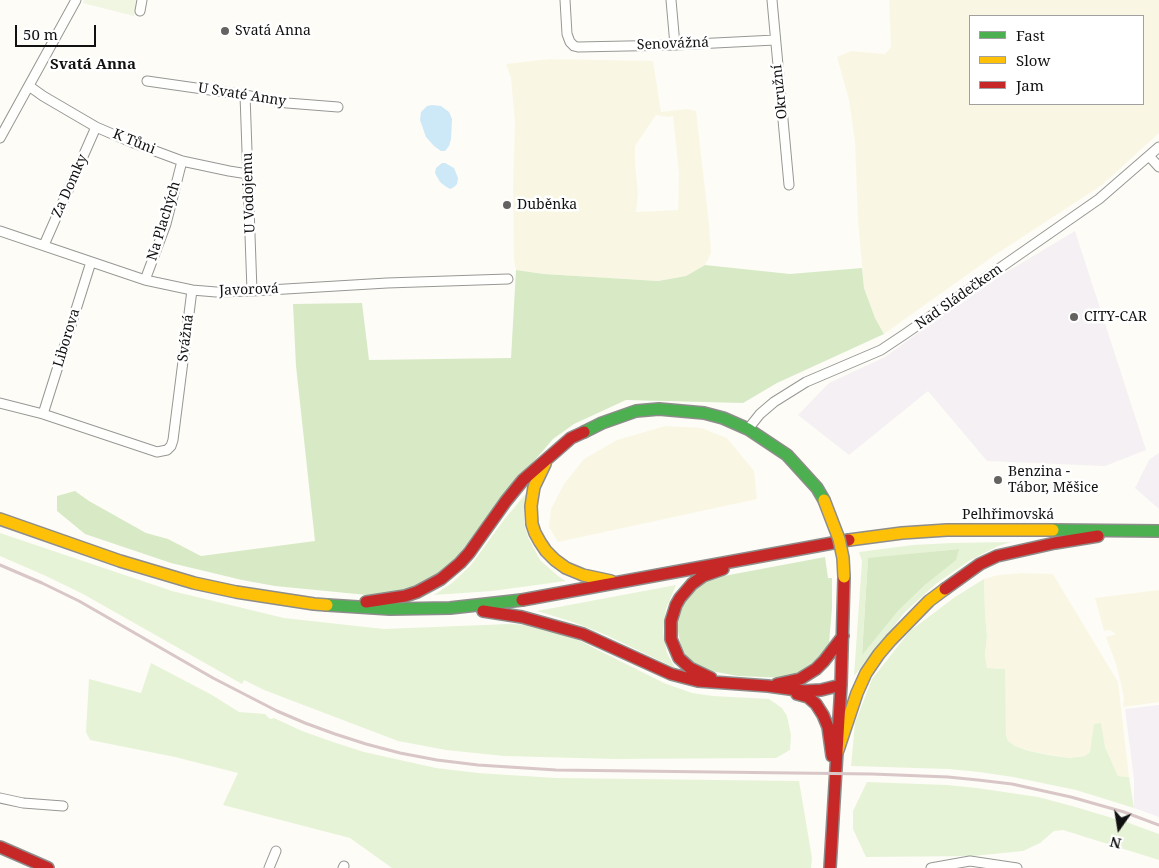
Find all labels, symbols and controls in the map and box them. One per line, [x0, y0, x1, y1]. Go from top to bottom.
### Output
scale bar [18, 15, 99, 47]
legend [969, 15, 1144, 105]
place label: Svatá Anna [235, 23, 311, 39]
text: 50 m [23, 24, 58, 44]
marker: Svatá Anna [219, 25, 231, 37]
text: Fast [1016, 25, 1045, 45]
street label: Senovážná [637, 34, 709, 54]
text: Slow [1016, 50, 1050, 70]
district label: Svatá Anna [50, 56, 136, 74]
street label: Okružní [769, 64, 791, 120]
text: Jam [1016, 75, 1044, 95]
street label: U Svaté Anny [197, 80, 287, 110]
street label: K Tůni [110, 126, 158, 158]
street label: Za Domky [49, 152, 91, 220]
street label: U Vodojemu [239, 152, 259, 234]
street label: Na Plachých [144, 179, 184, 263]
place label: Duběnka [517, 197, 577, 213]
marker: Duběnka [501, 199, 513, 211]
street label: Nad Sládečkem [912, 261, 1006, 333]
street label: Javorová [219, 281, 279, 299]
street label: Liborova [50, 307, 84, 369]
place label: CITY-CAR [1084, 309, 1147, 325]
marker: CITY-CAR [1068, 311, 1080, 323]
street label: Svážná [175, 313, 197, 363]
place label: Benzina - Tábor, Měšice [1008, 464, 1098, 497]
marker: Benzina - Tábor, Měšice [992, 474, 1004, 486]
street label: Pelhřimovská [962, 507, 1054, 523]
north arrow [1094, 803, 1144, 853]
text: N [1108, 833, 1123, 854]

